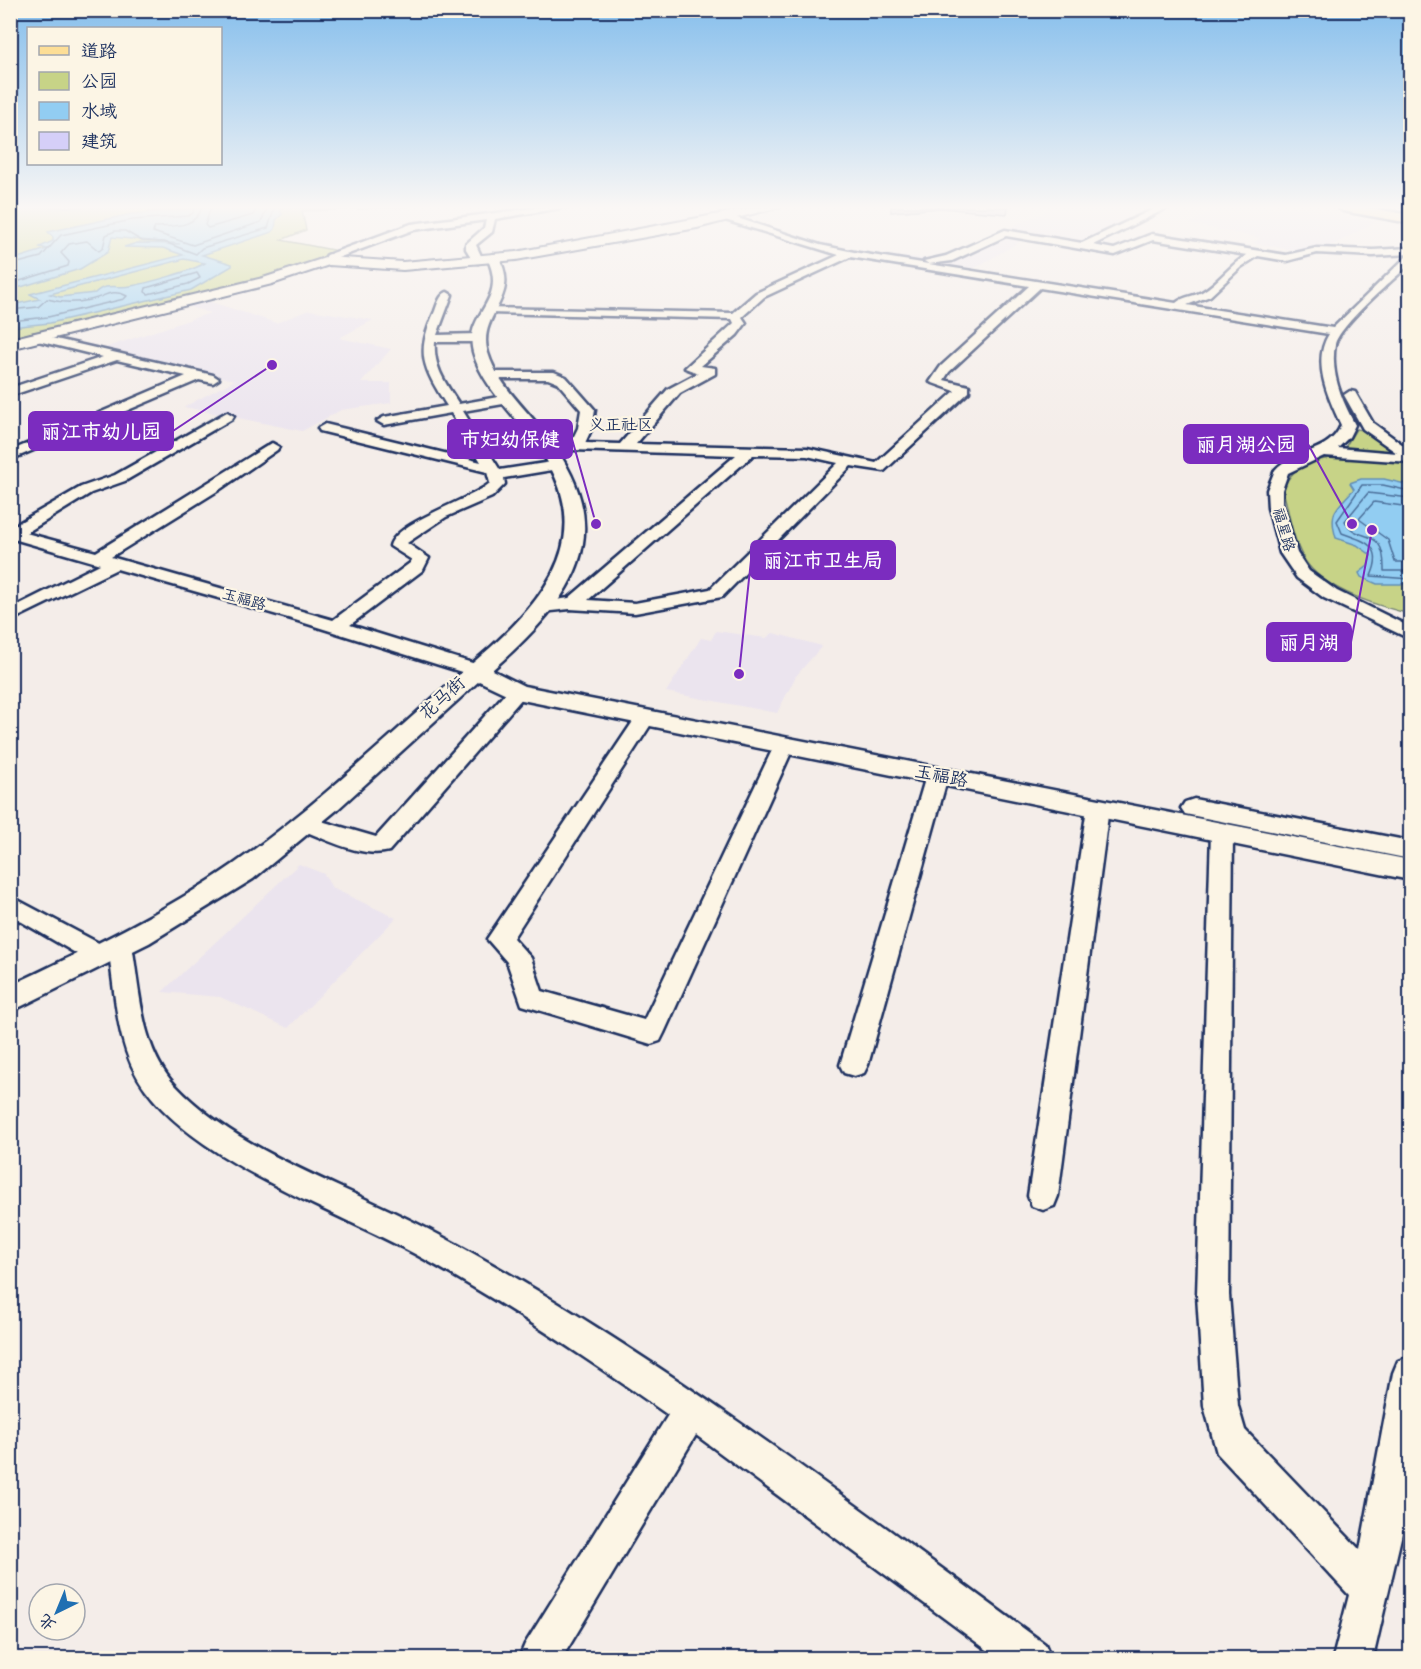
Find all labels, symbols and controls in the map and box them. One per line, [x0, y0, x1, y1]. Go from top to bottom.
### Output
legend [27, 27, 222, 165]
text: 道路 [81, 38, 117, 67]
text: 公园 [81, 68, 117, 97]
text: 水域 [81, 98, 117, 127]
text: 建筑 [81, 128, 117, 157]
callout: 丽江市幼儿园 [29, 412, 173, 450]
district label: 义正社区 [589, 413, 653, 438]
text: 丽江市幼儿园 [41, 417, 161, 449]
callout: 市妇幼保健 [448, 420, 572, 458]
text: 市妇幼保健 [460, 425, 560, 457]
callout: 丽月湖公园 [1184, 425, 1308, 463]
text: 丽月湖公园 [1196, 430, 1296, 462]
street label: 福星路 [1265, 505, 1301, 555]
callout: 丽江市卫生局 [751, 541, 895, 579]
text: 丽江市卫生局 [763, 546, 883, 578]
street label: 玉福路 [219, 582, 269, 618]
callout: 丽月湖 [1267, 623, 1351, 661]
text: 丽月湖 [1279, 628, 1339, 660]
street label: 花马街 [413, 670, 473, 728]
street label: 玉福路 [912, 758, 970, 796]
north arrow [27, 1582, 87, 1642]
text: 北 [33, 1607, 62, 1636]

